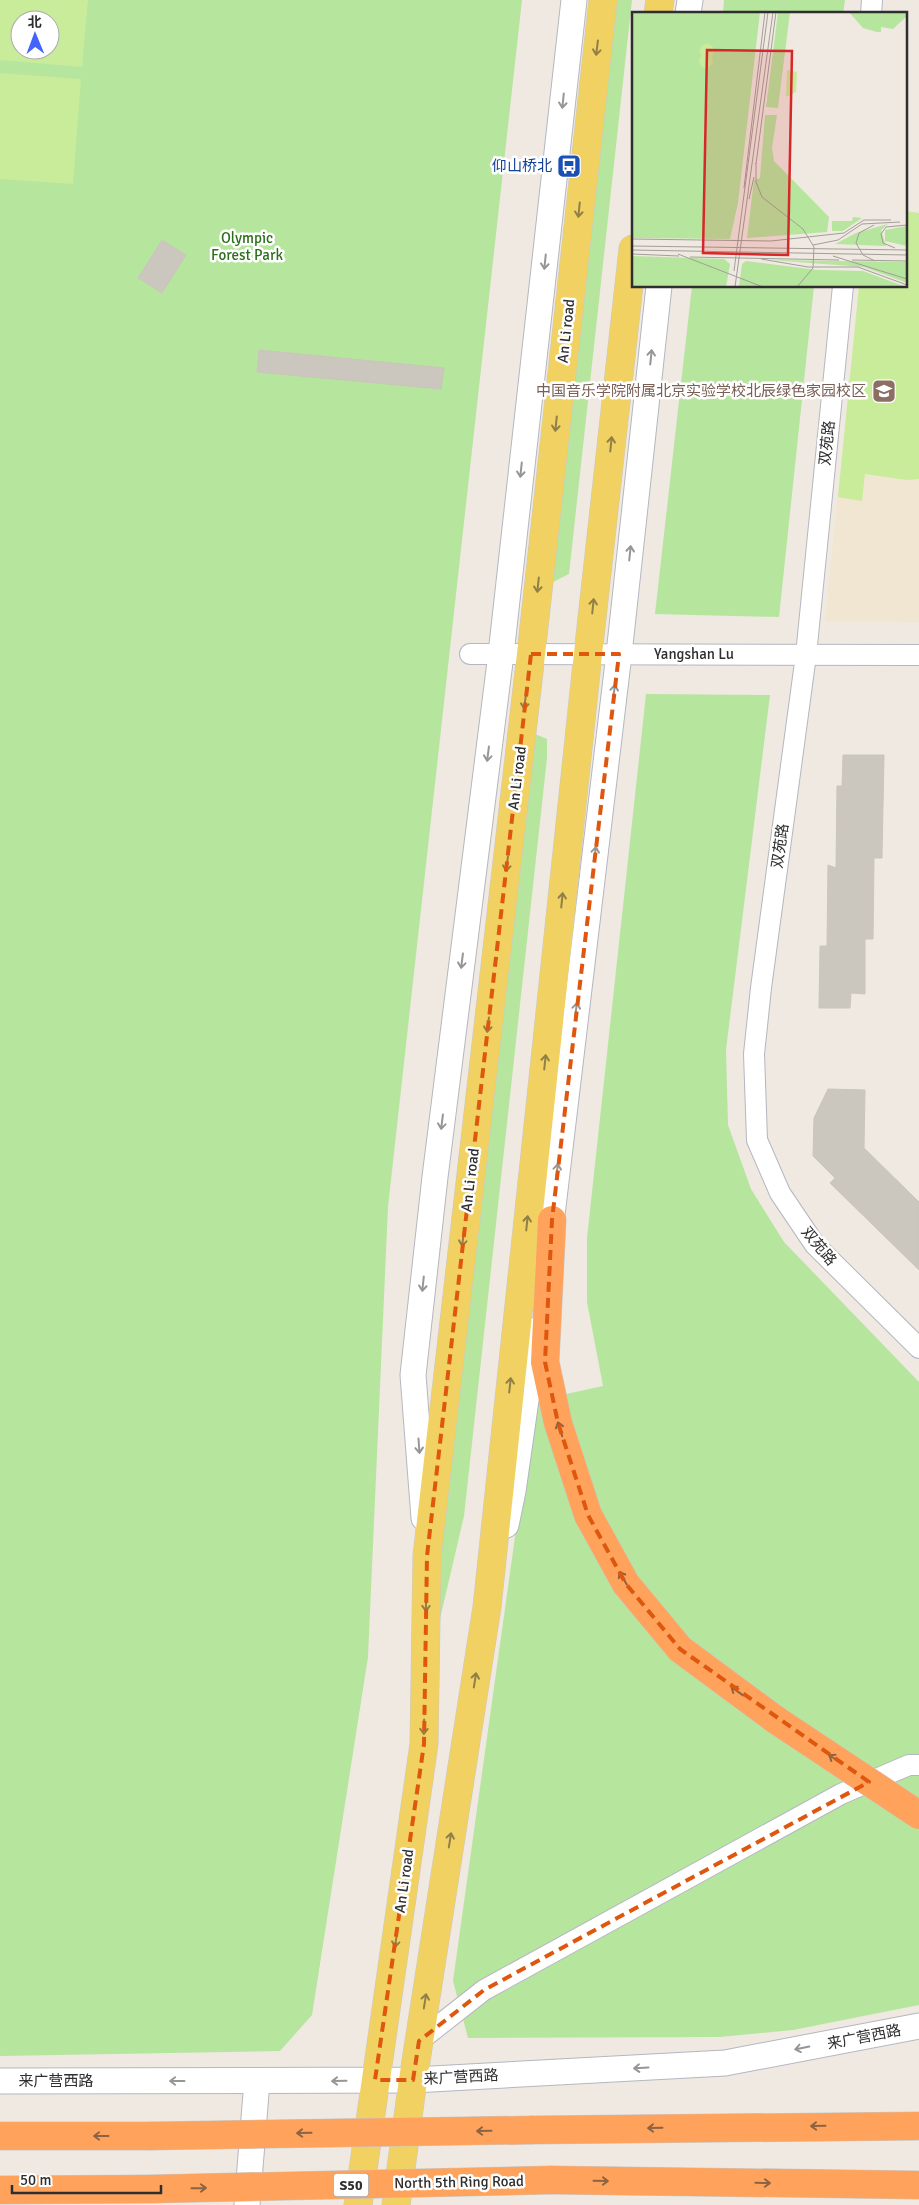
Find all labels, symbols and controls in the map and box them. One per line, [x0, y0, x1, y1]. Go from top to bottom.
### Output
north arrow [10, 10, 60, 60]
inset map [632, 12, 906, 288]
text: 北 [28, 14, 42, 31]
one-way arrow [592, 40, 602, 56]
one-way arrow [558, 92, 568, 108]
bus stop icon: 仰山桥北 [556, 153, 582, 179]
place label: 仰山桥北 [492, 157, 552, 175]
one-way arrow [574, 202, 584, 218]
park label: Olympic Forest Park [211, 229, 283, 264]
one-way arrow [540, 254, 550, 270]
street label: An Li road [554, 298, 578, 364]
one-way arrow [646, 349, 656, 365]
school or university icon: 中国音乐学院附属北京实验学校北辰绿色家园校区 [871, 378, 897, 404]
place label: 中国音乐学院附属北京实验学校北辰绿色家园校区 [536, 382, 866, 400]
one-way arrow [551, 415, 561, 431]
street label: 双苑路 [816, 420, 838, 466]
one-way arrow [606, 436, 616, 452]
one-way arrow [516, 462, 526, 478]
one-way arrow [625, 546, 635, 562]
one-way arrow [534, 577, 543, 593]
one-way arrow [588, 598, 598, 614]
street label: Yangshan Lu [654, 645, 734, 663]
one-way arrow [609, 685, 619, 701]
one-way arrow [520, 694, 530, 710]
street label: An Li road [504, 745, 530, 811]
one-way arrow [483, 746, 493, 762]
street label: 双苑路 [768, 822, 792, 870]
one-way arrow [590, 846, 600, 862]
one-way arrow [502, 856, 512, 872]
one-way arrow [557, 892, 567, 908]
one-way arrow [457, 953, 467, 969]
one-way arrow [571, 1002, 581, 1018]
one-way arrow [483, 1017, 493, 1033]
one-way arrow [540, 1054, 549, 1070]
one-way arrow [437, 1114, 447, 1130]
street label: An Li road [457, 1147, 483, 1213]
one-way arrow [552, 1164, 562, 1180]
one-way arrow [522, 1216, 532, 1232]
street label: 双苑路 [798, 1223, 840, 1269]
one-way arrow [458, 1231, 468, 1247]
one-way arrow [418, 1275, 428, 1291]
one-way arrow [505, 1377, 515, 1393]
one-way arrow [554, 1421, 564, 1437]
one-way arrow [414, 1437, 423, 1453]
one-way arrow [618, 1570, 628, 1585]
one-way arrow [421, 1596, 431, 1612]
one-way arrow [471, 1672, 481, 1688]
one-way arrow [730, 1686, 744, 1696]
one-way arrow [419, 1718, 429, 1735]
one-way arrow [828, 1754, 842, 1764]
one-way arrow [445, 1833, 455, 1849]
street label: An Li road [391, 1848, 417, 1914]
one-way arrow [390, 1931, 400, 1947]
one-way arrow [420, 1993, 430, 2009]
street label: 来广营西路 [825, 2021, 903, 2053]
one-way arrow [795, 2044, 811, 2054]
one-way arrow [634, 2063, 650, 2072]
street label: 来广营西路 [423, 2066, 499, 2088]
street label: 来广营西路 [18, 2072, 94, 2090]
one-way arrow [169, 2076, 185, 2086]
one-way arrow [331, 2076, 347, 2085]
one-way arrow [810, 2121, 826, 2131]
one-way arrow [648, 2123, 664, 2133]
one-way arrow [476, 2126, 492, 2135]
one-way arrow [296, 2128, 312, 2138]
one-way arrow [94, 2131, 110, 2141]
scale bar [12, 2162, 161, 2194]
text: 50 m [20, 2171, 51, 2189]
street label: North 5th Ring Road [394, 2172, 524, 2192]
road number: S50 [334, 2174, 368, 2196]
one-way arrow [592, 2176, 609, 2186]
one-way arrow [755, 2178, 771, 2188]
one-way arrow [191, 2184, 207, 2193]

